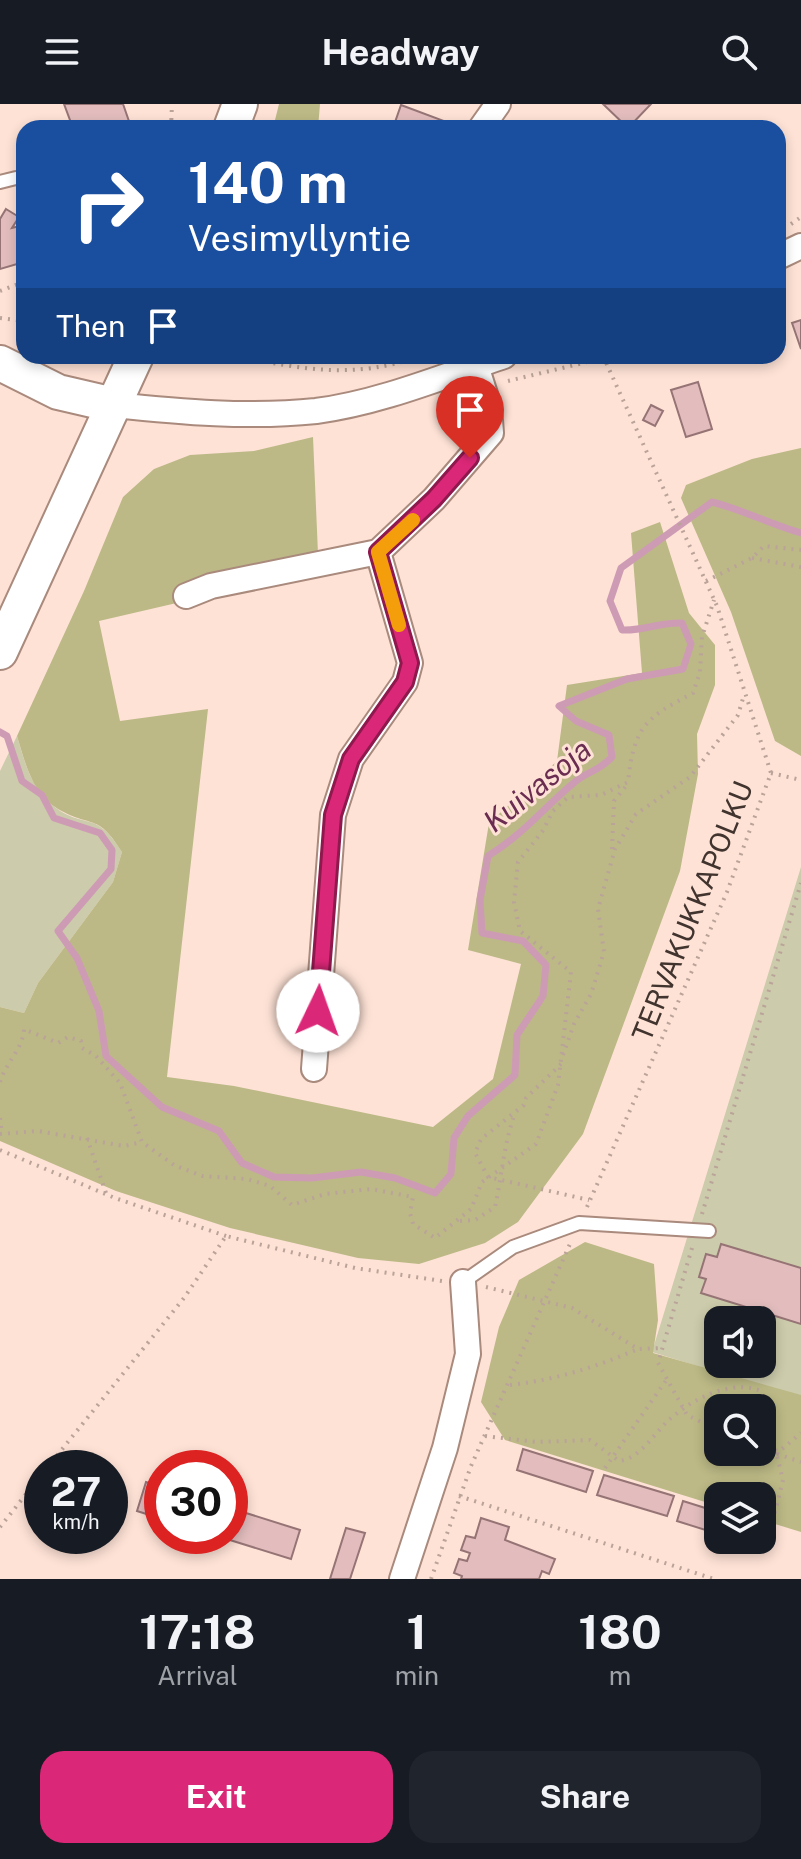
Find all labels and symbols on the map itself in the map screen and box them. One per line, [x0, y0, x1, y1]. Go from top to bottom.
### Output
pin [436, 376, 504, 458]
water label: Kuivasoja [476, 731, 598, 839]
street label: TERVAKUKKAPOLKU [625, 776, 759, 1046]
position arrow [276, 969, 360, 1053]
speed limit sign: 30 [144, 1450, 248, 1554]

